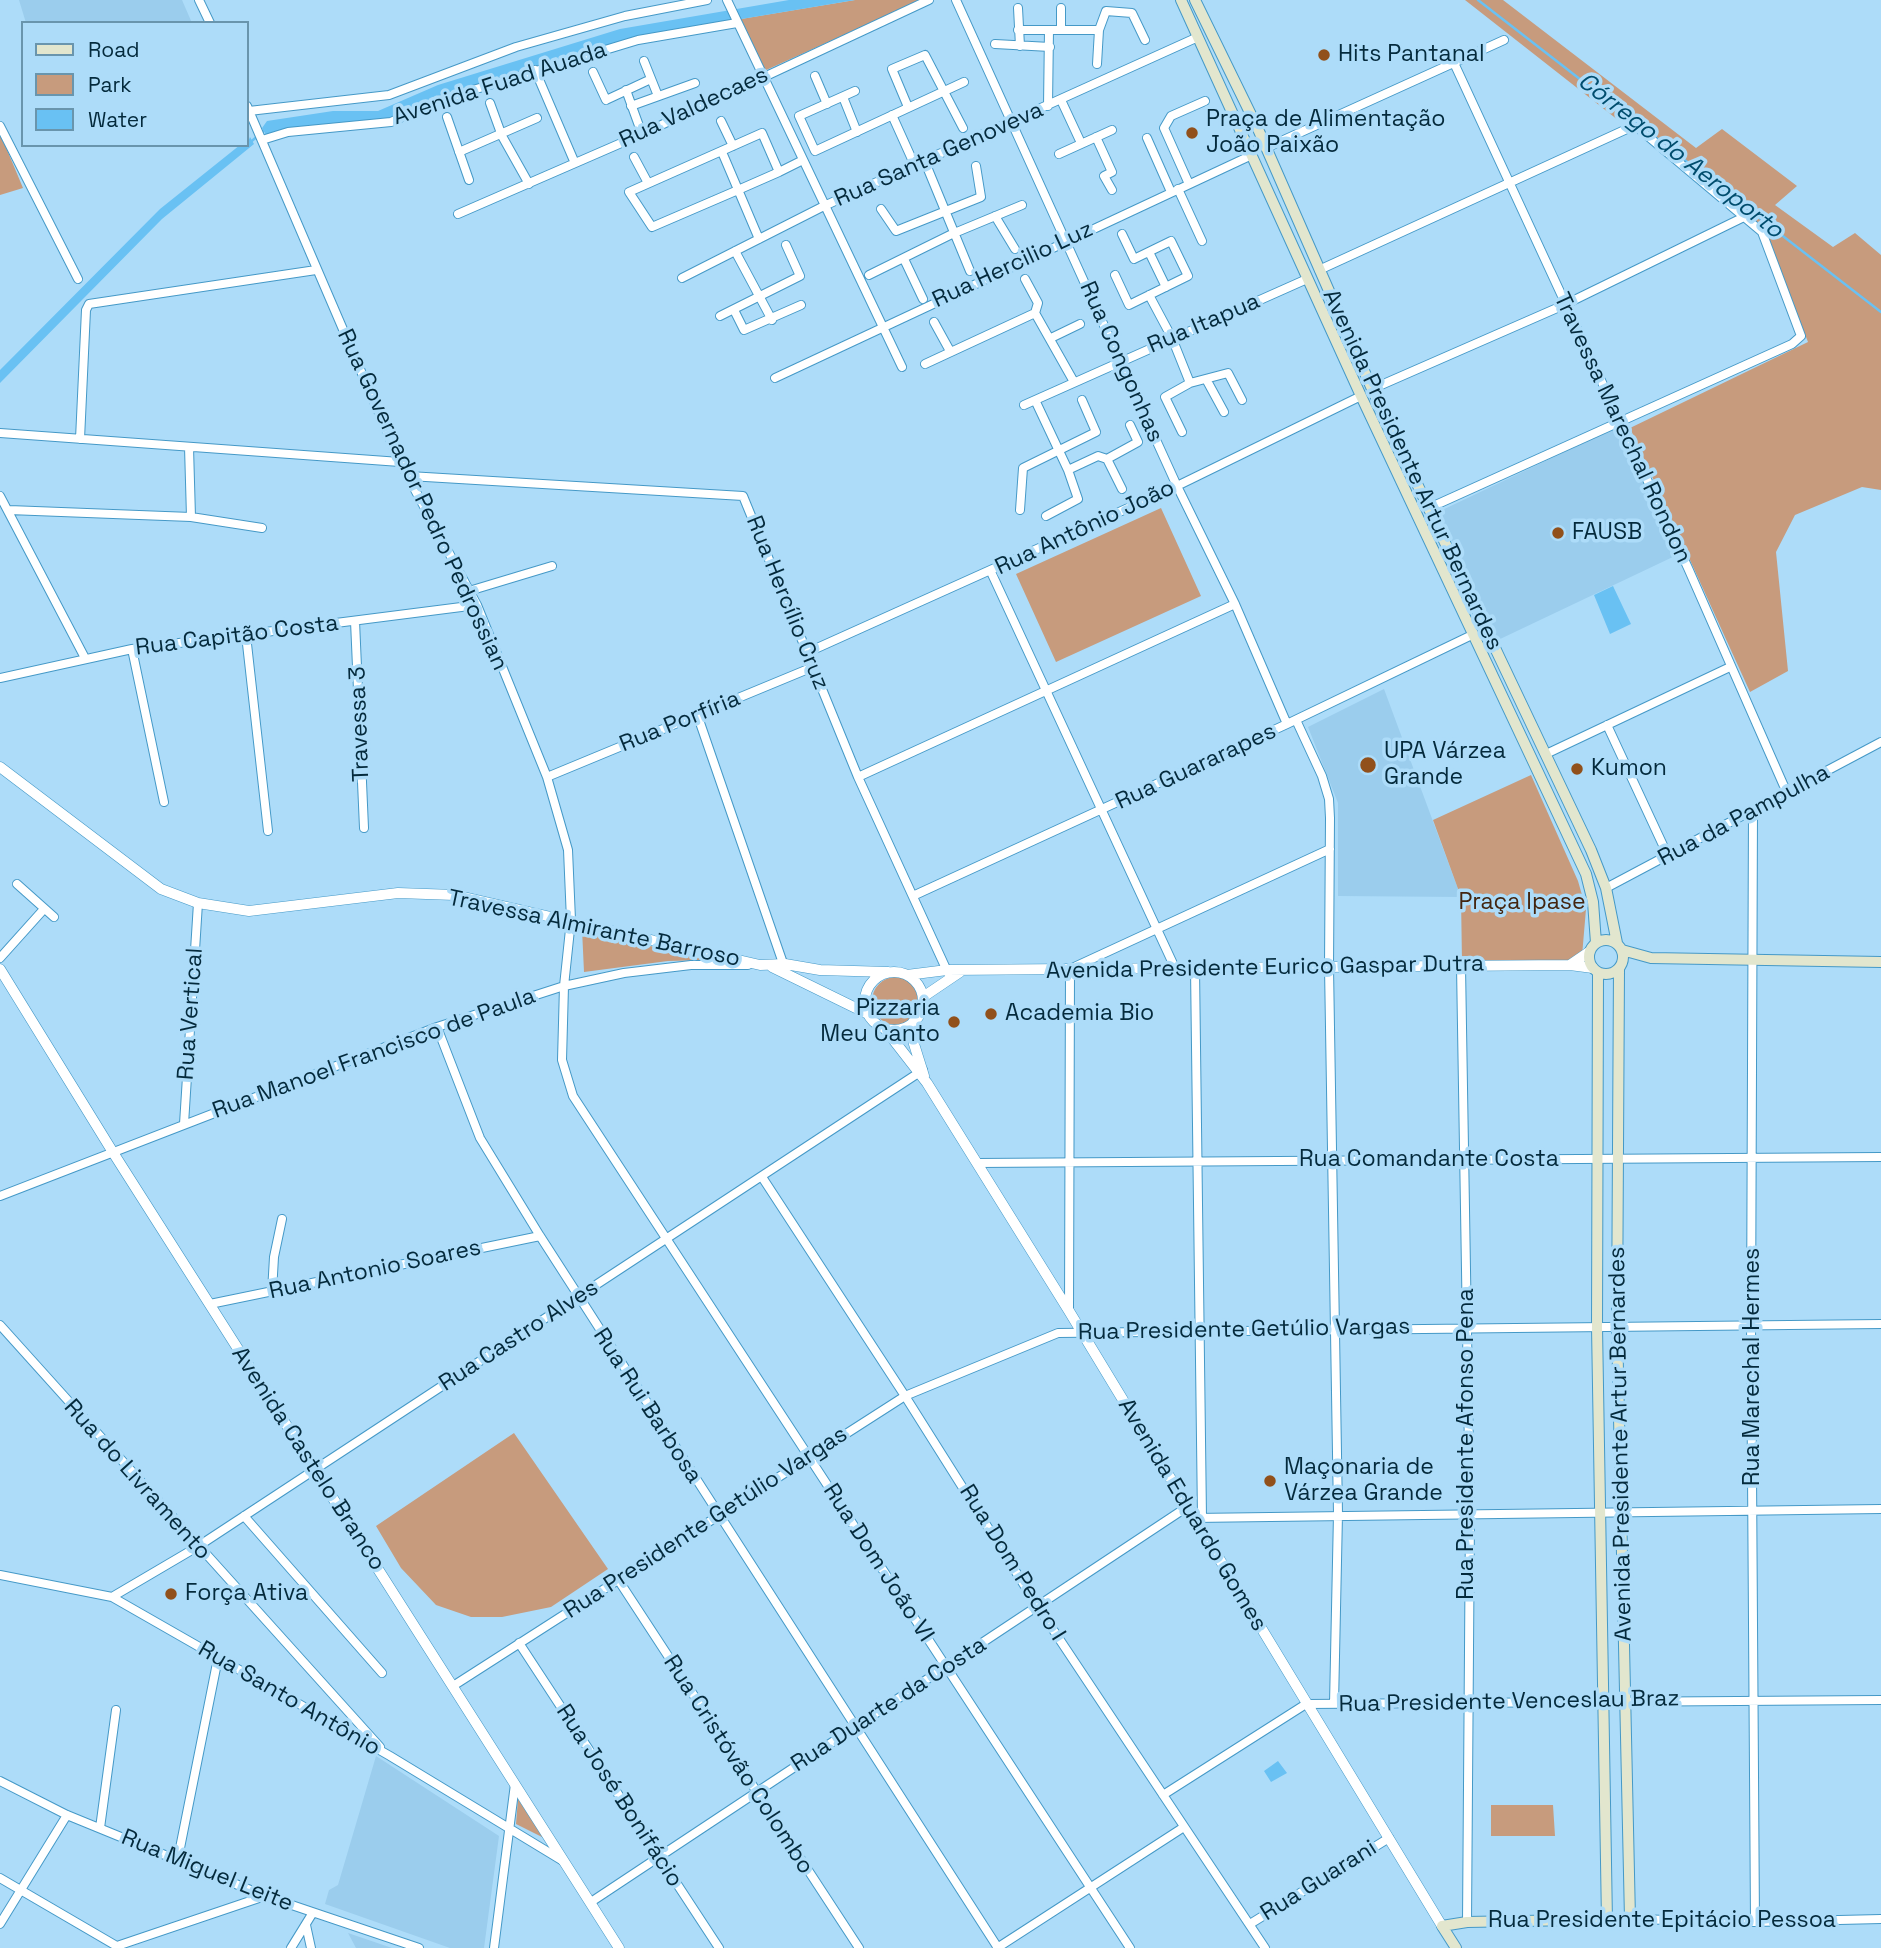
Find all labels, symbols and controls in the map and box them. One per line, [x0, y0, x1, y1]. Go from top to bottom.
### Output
legend [21, 21, 248, 147]
text: Road [88, 36, 140, 63]
street label: Avenida Fuad Auada [390, 36, 610, 132]
place label: Hits Pantanal [1338, 41, 1485, 69]
marker: Hits Pantanal [1316, 47, 1332, 63]
street label: Rua Valdecaes [615, 62, 773, 154]
water label: Córrego do Aeroporto [1572, 67, 1788, 245]
text: Park [88, 71, 132, 98]
street label: Rua Santa Genoveva [830, 97, 1048, 213]
text: Water [88, 106, 147, 133]
place label: Praça de Alimentação João Paixão [1206, 106, 1445, 160]
marker: Praça de Alimentação João Paixão [1184, 125, 1200, 141]
street label: Rua Hercilio Luz [928, 216, 1098, 314]
street label: Rua Congonhas [1073, 277, 1169, 447]
street label: Avenida Presidente Artur Bernardes [1316, 285, 1508, 655]
street label: Rua Itapua [1144, 288, 1264, 360]
street label: Travessa Marechal Rondon [1547, 288, 1697, 568]
street label: Rua Governador Pedro Pedrossian [331, 325, 513, 675]
street label: Rua Antônio João [991, 474, 1179, 582]
street label: Rua Hercílio Cruz [740, 512, 834, 694]
place label: FAUSB [1572, 519, 1642, 547]
marker: FAUSB [1550, 525, 1566, 541]
street label: Rua Capitão Costa [134, 610, 340, 662]
street label: Travessa 3 [344, 666, 376, 782]
street label: Rua Porfíria [616, 685, 744, 759]
street label: Rua Guararapes [1111, 718, 1281, 816]
place label: UPA Várzea Grande [1384, 738, 1506, 792]
marker: UPA Várzea Grande [1358, 755, 1378, 775]
place label: Kumon [1591, 755, 1667, 783]
street label: Rua da Pampulha [1654, 759, 1834, 873]
marker: Kumon [1569, 761, 1585, 777]
street label: Travessa Almirante Barroso [445, 885, 743, 973]
park label: Praça Ipase [1458, 889, 1586, 917]
street label: Rua Vertical [173, 947, 209, 1081]
street label: Avenida Presidente Eurico Gaspar Dutra [1046, 950, 1484, 986]
street label: Rua Manoel Francisco de Paula [209, 983, 539, 1125]
place label: Pizzaria Meu Canto [820, 995, 940, 1049]
place label: Academia Bio [1005, 1000, 1154, 1028]
marker: Academia Bio [983, 1006, 999, 1022]
marker: Pizzaria Meu Canto [946, 1014, 962, 1030]
street label: Rua Comandante Costa [1299, 1146, 1559, 1174]
street label: Rua Antonio Soares [267, 1234, 483, 1306]
street label: Avenida Presidente Artur Bernardes [1604, 1246, 1638, 1642]
street label: Rua Marechal Hermes [1739, 1248, 1767, 1486]
street label: Rua Castro Alves [434, 1274, 604, 1398]
street label: Rua Presidente Afonso Pena [1453, 1288, 1481, 1600]
street label: Rua Presidente Getúlio Vargas [1078, 1313, 1410, 1347]
street label: Rua Rui Barbosa [587, 1323, 707, 1489]
street label: Avenida Castelo Branco [225, 1342, 391, 1576]
street label: Rua do Livramento [58, 1394, 216, 1566]
street label: Avenida Eduardo Gomes [1112, 1394, 1272, 1636]
street label: Rua Presidente Getúlio Vargas [559, 1421, 853, 1625]
place label: Maçonaria de Várzea Grande [1284, 1454, 1443, 1508]
marker: Maçonaria de Várzea Grande [1262, 1473, 1278, 1489]
street label: Rua Dom João VI [817, 1479, 939, 1647]
street label: Rua Dom Pedro I [953, 1480, 1071, 1646]
place label: Força Ativa [185, 1580, 308, 1608]
marker: Força Ativa [163, 1586, 179, 1602]
street label: Rua Duarte da Costa [786, 1632, 992, 1778]
street label: Rua Santo Antônio [193, 1636, 385, 1762]
street label: Rua Cristóvão Colombo [657, 1650, 819, 1880]
street label: Rua Presidente Venceslau Braz [1338, 1685, 1680, 1719]
street label: Rua José Bonifácio [550, 1699, 688, 1893]
street label: Rua Miguel Leite [117, 1824, 297, 1918]
street label: Rua Guarani [1256, 1834, 1382, 1928]
street label: Rua Presidente Epitácio Pessoa [1488, 1907, 1836, 1935]

